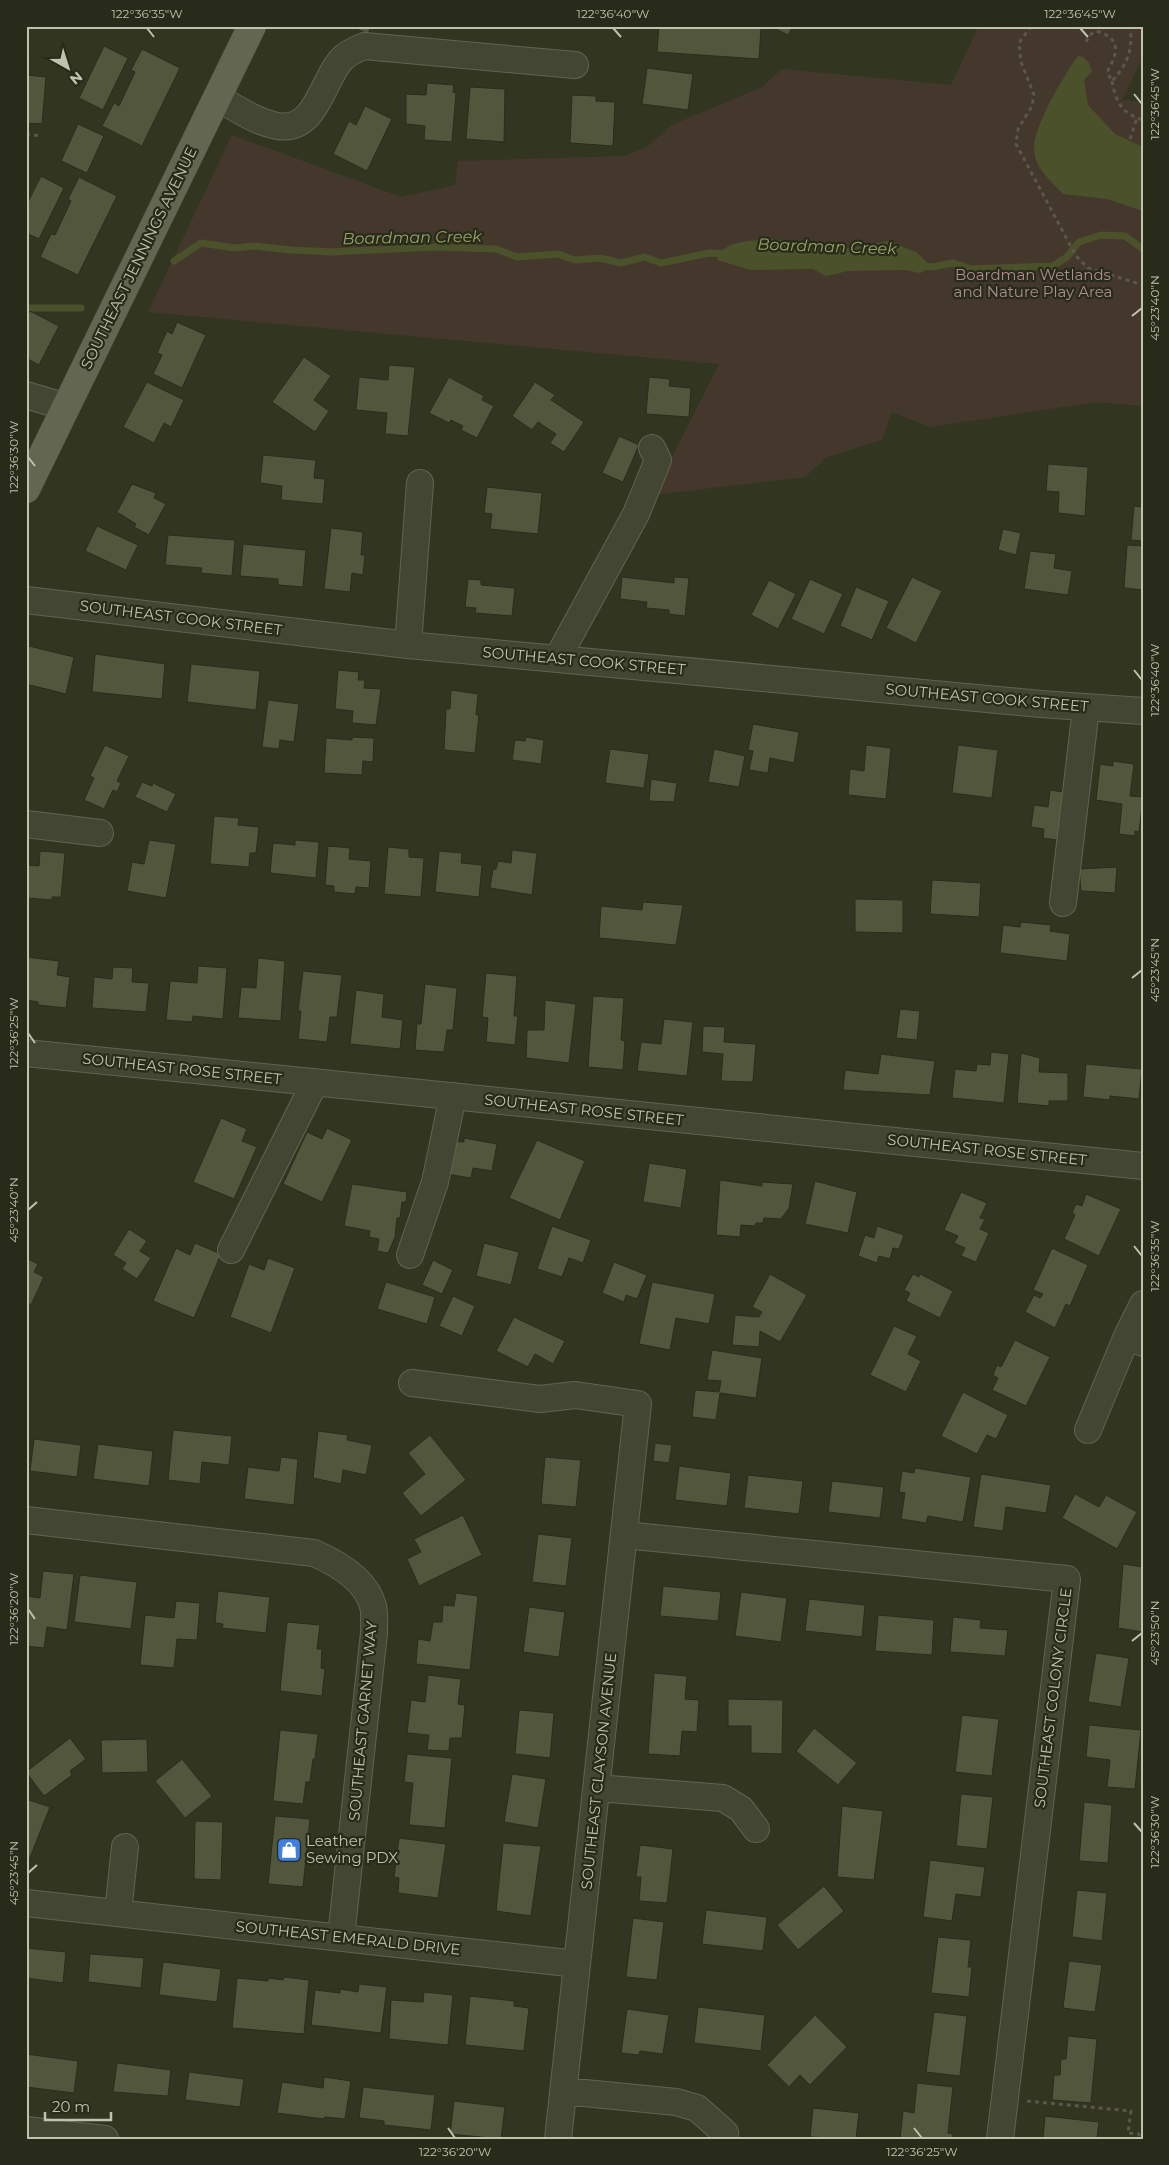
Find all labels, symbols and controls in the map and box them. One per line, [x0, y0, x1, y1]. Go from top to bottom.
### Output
text: 122°36'35"W [111, 6, 183, 21]
text: 122°36'40"W [577, 6, 649, 21]
text: 122°36'45"W [1044, 6, 1116, 21]
north arrow [42, 42, 92, 92]
text: N [66, 68, 86, 89]
text: 122°36'45"W [1147, 68, 1162, 140]
street label: SOUTHEAST JENNINGS AVENUE [76, 144, 201, 372]
water label: Boardman Creek [342, 227, 483, 248]
water label: Boardman Creek [757, 235, 898, 258]
park label: Boardman Wetlands and Nature Play Area [954, 265, 1112, 301]
text: 45°23'40"N [1147, 275, 1162, 341]
text: 122°36'30"W [6, 421, 21, 493]
street label: SOUTHEAST COOK STREET [79, 596, 284, 639]
street label: SOUTHEAST COOK STREET [482, 642, 687, 679]
text: 122°36'40"W [1147, 644, 1162, 716]
street label: SOUTHEAST COOK STREET [885, 679, 1090, 716]
text: 45°23'45"N [1147, 938, 1162, 1002]
text: 122°36'25"W [6, 997, 21, 1069]
street label: SOUTHEAST ROSE STREET [81, 1049, 283, 1088]
street label: SOUTHEAST ROSE STREET [483, 1090, 685, 1129]
street label: SOUTHEAST ROSE STREET [886, 1130, 1088, 1169]
text: 45°23'40"N [6, 1177, 21, 1243]
text: 122°36'35"W [1147, 1220, 1162, 1292]
text: 122°36'20"W [6, 1573, 21, 1645]
street label: SOUTHEAST COLONY CIRCLE [1030, 1587, 1075, 1809]
text: 45°23'50"N [1147, 1601, 1162, 1665]
street label: SOUTHEAST GARNET WAY [344, 1620, 381, 1822]
street label: SOUTHEAST CLAYSON AVENUE [577, 1652, 620, 1890]
text: 122°36'30"W [1147, 1796, 1162, 1868]
place label: Leather Sewing PDX [306, 1831, 398, 1867]
shop icon: Leather Sewing PDX [276, 1837, 302, 1863]
text: 45°23'45"N [6, 1841, 21, 1905]
street label: SOUTHEAST EMERALD DRIVE [235, 1916, 461, 1959]
scale bar [45, 2090, 111, 2122]
text: 20 m [52, 2097, 90, 2116]
text: 122°36'20"W [419, 2144, 491, 2159]
text: 122°36'25"W [886, 2144, 958, 2159]

